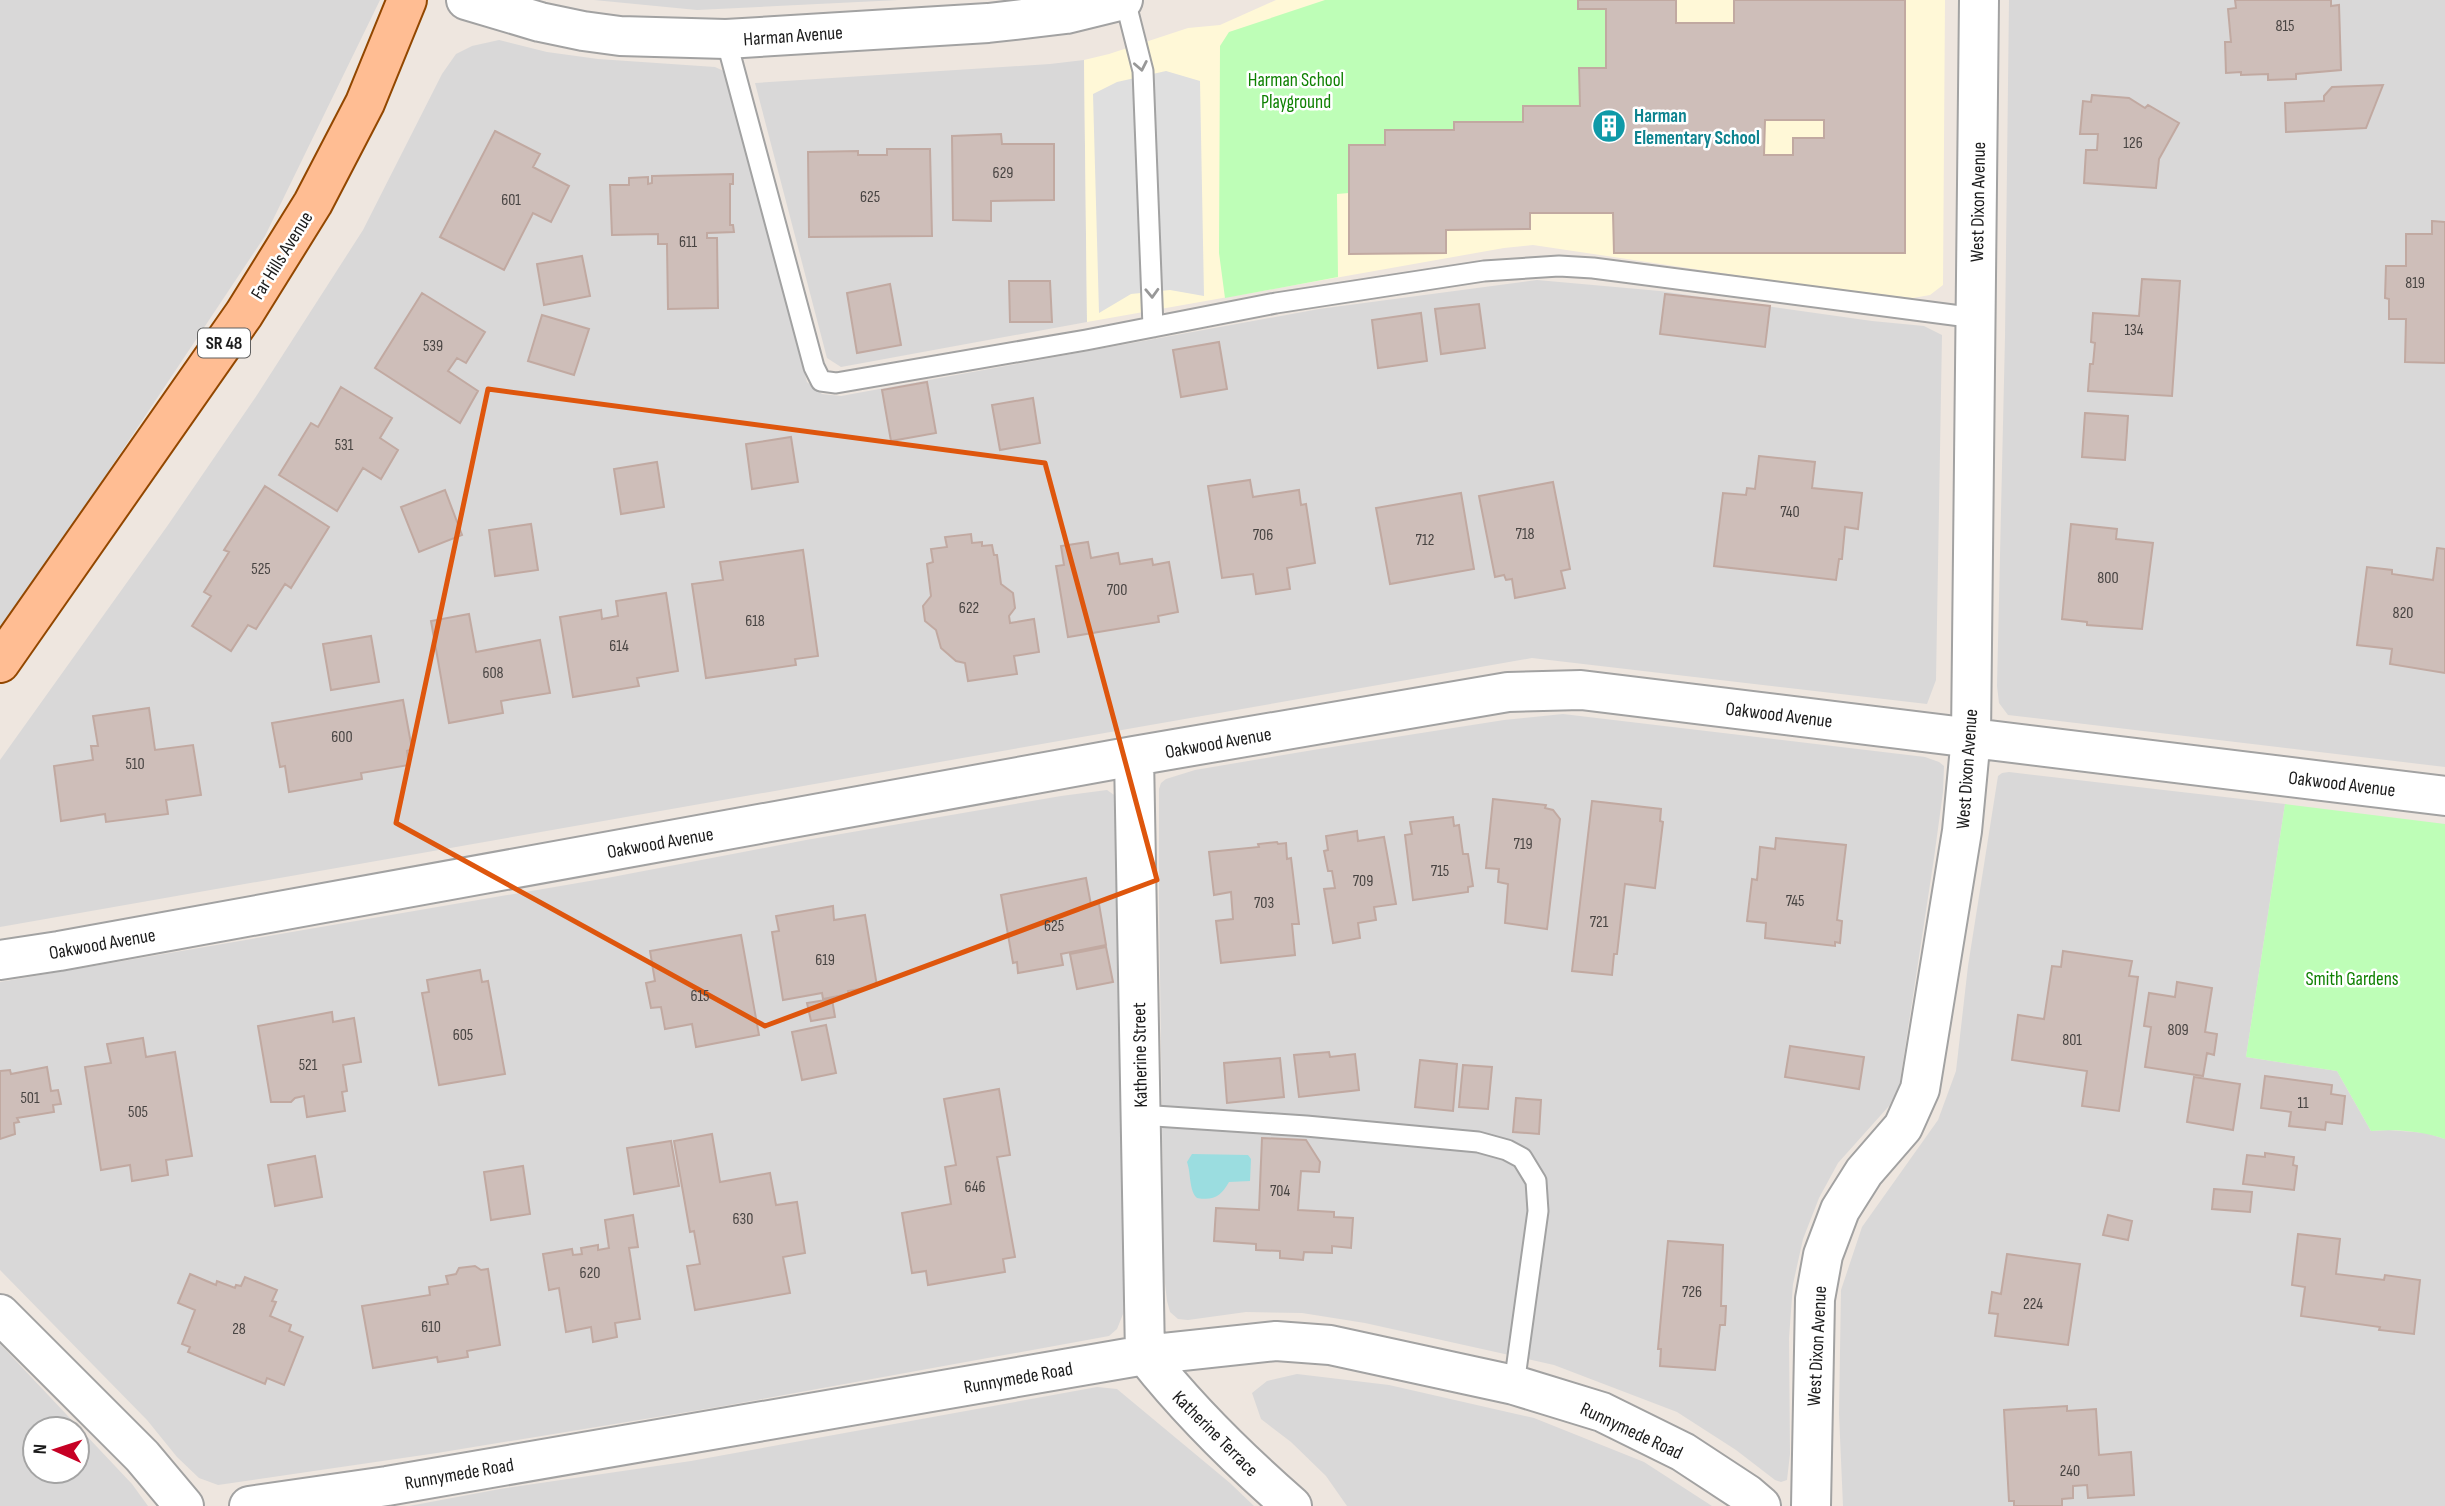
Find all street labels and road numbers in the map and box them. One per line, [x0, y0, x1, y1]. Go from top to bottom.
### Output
street label: Harman Avenue [743, 22, 844, 51]
street label: West Dixon Avenue [1966, 142, 1991, 262]
street label: Far Hills Avenue [246, 208, 318, 304]
road number: SR 48 [198, 328, 250, 358]
street label: Oakwood Avenue [1724, 698, 1834, 733]
street label: West Dixon Avenue [1952, 708, 1983, 830]
street label: Oakwood Avenue [1163, 723, 1273, 764]
street label: Oakwood Avenue [2287, 767, 2397, 802]
street label: Oakwood Avenue [605, 823, 715, 864]
street label: Oakwood Avenue [47, 924, 157, 965]
street label: Katherine Street [1128, 1002, 1153, 1108]
street label: West Dixon Avenue [1803, 1285, 1832, 1407]
street label: Runnymede Road [962, 1358, 1075, 1399]
street label: Katherine Terrace [1167, 1386, 1263, 1482]
street label: Runnymede Road [1577, 1398, 1686, 1465]
street label: Runnymede Road [403, 1454, 516, 1495]

